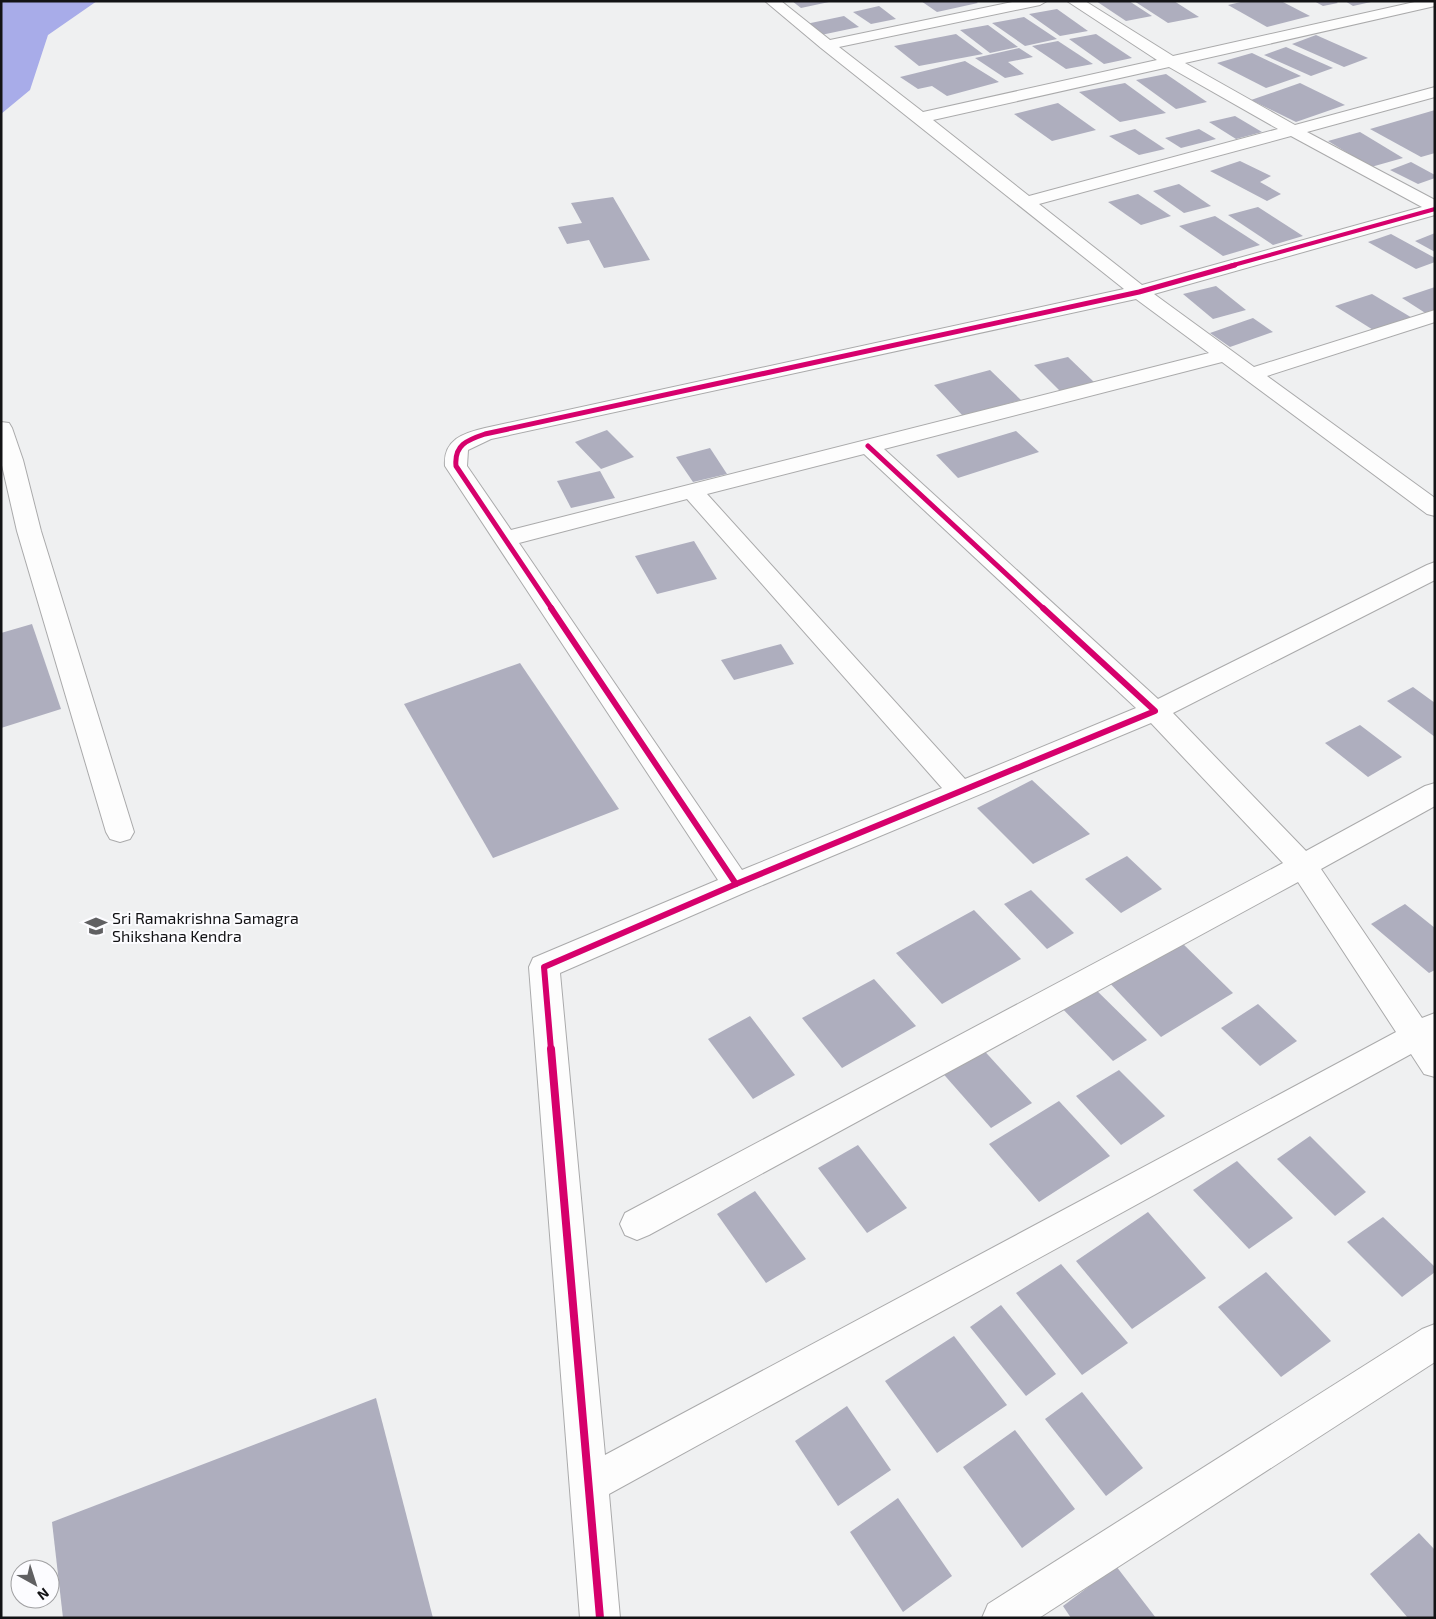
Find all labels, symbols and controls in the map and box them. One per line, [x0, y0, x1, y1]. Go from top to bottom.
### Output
place label: Sri Ramakrishna Samagra Shikshana Kendra [112, 908, 299, 945]
school or university icon: Sri Ramakrishna Samagra Shikshana Kendra [83, 913, 109, 939]
north arrow [10, 1559, 60, 1609]
text: N [34, 1585, 53, 1604]

